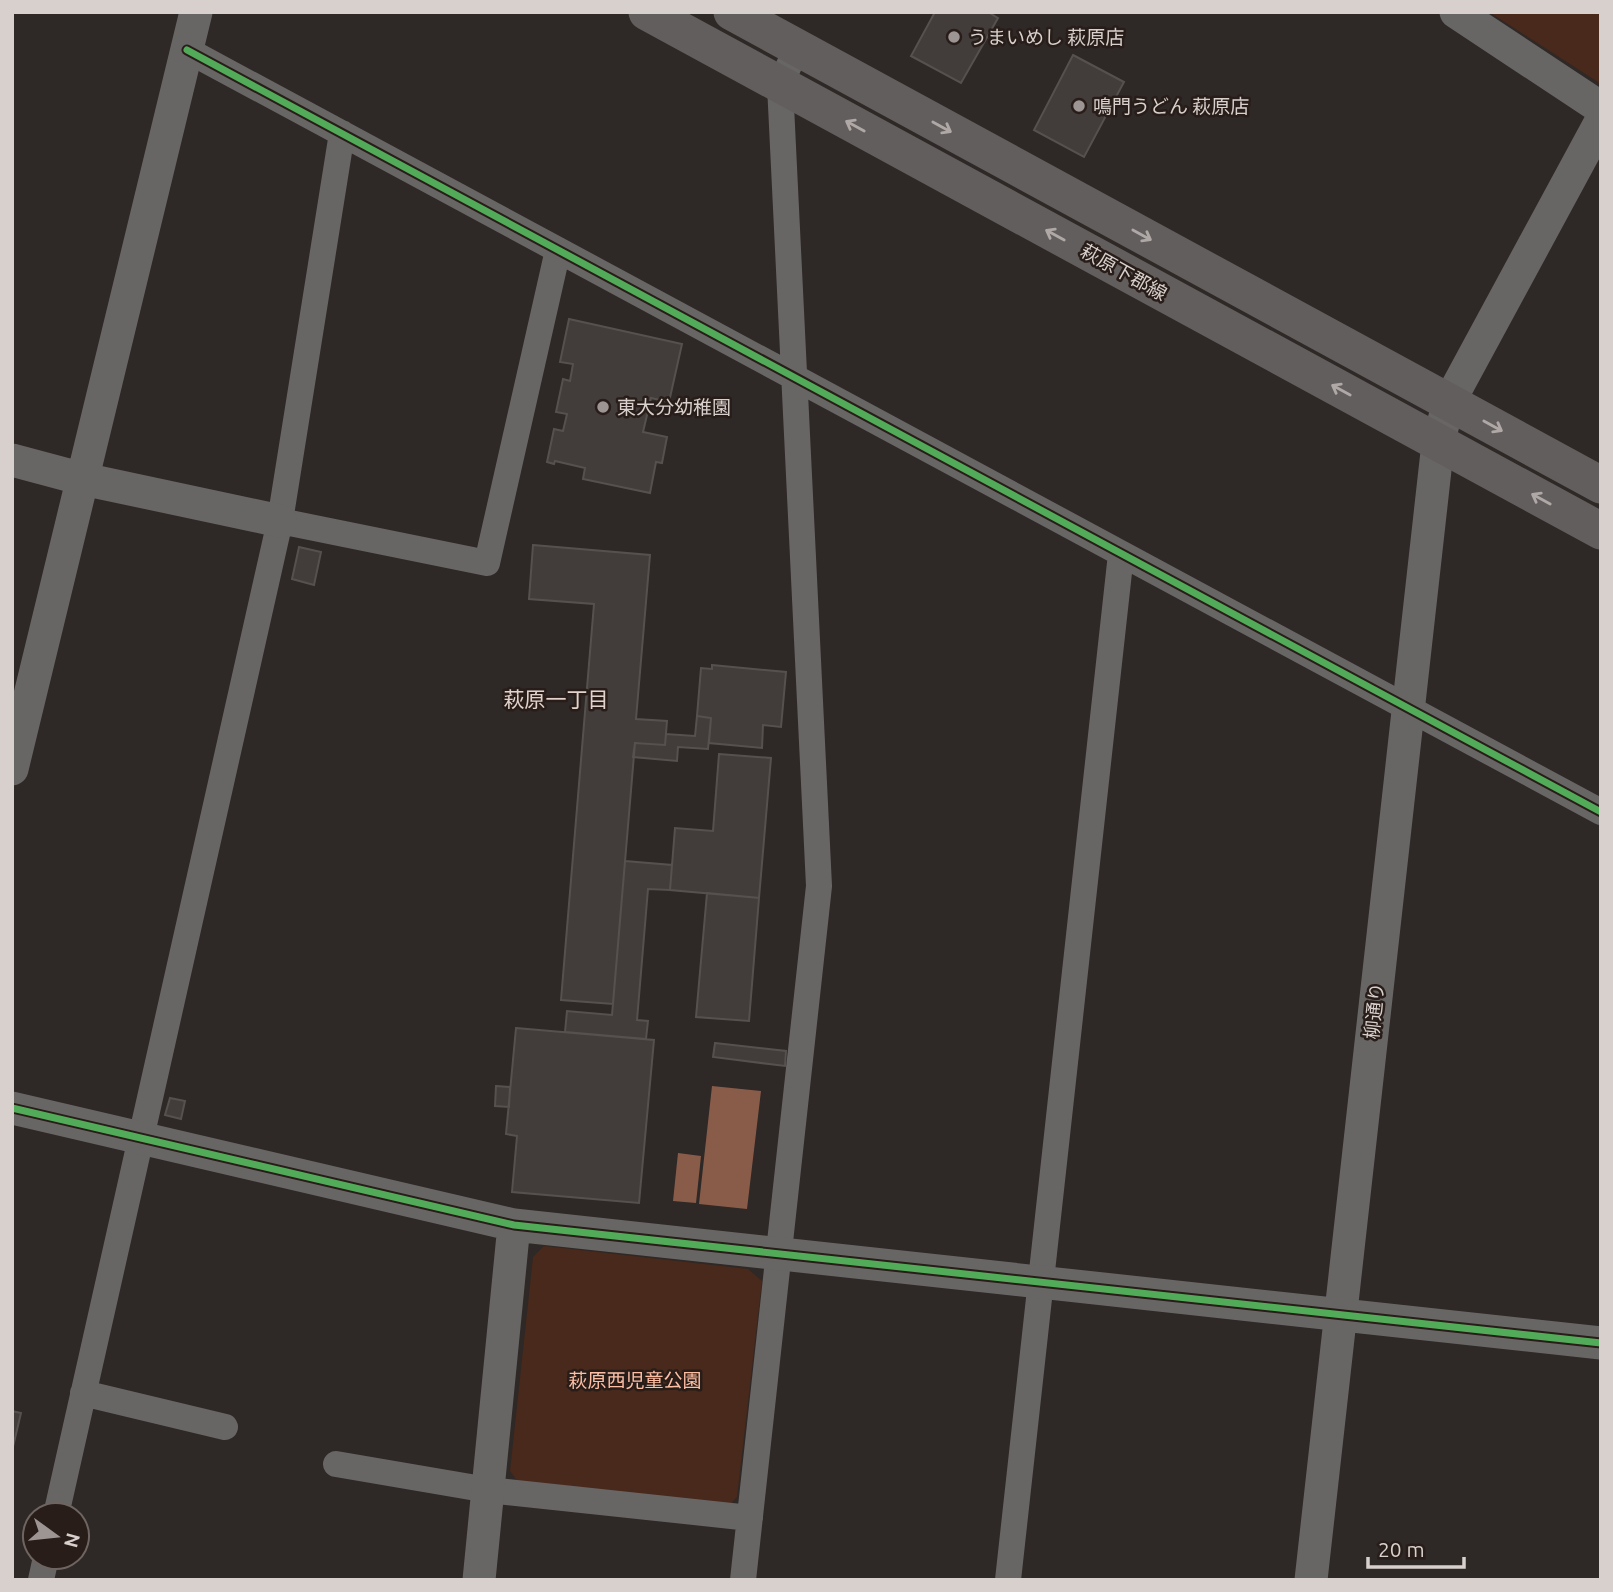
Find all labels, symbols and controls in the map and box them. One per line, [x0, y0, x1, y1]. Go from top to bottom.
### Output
place label: うまいめし 萩原店 [968, 26, 1124, 48]
marker: うまいめし 萩原店 [946, 29, 962, 45]
place label: 鳴門うどん 萩原店 [1093, 95, 1249, 117]
marker: 鳴門うどん 萩原店 [1071, 98, 1087, 114]
one-way arrow [845, 119, 866, 132]
one-way arrow [932, 120, 952, 134]
one-way arrow [1045, 227, 1066, 241]
one-way arrow [1132, 229, 1152, 243]
street label: 萩原下郡線 [1077, 239, 1171, 305]
one-way arrow [1331, 383, 1352, 396]
place label: 東大分幼稚園 [617, 396, 731, 418]
marker: 東大分幼稚園 [595, 399, 611, 415]
one-way arrow [1482, 420, 1503, 433]
one-way arrow [1531, 492, 1552, 505]
district label: 萩原一丁目 [504, 687, 609, 711]
street label: 柳通り [1360, 981, 1388, 1041]
park label: 萩原西児童公園 [568, 1369, 702, 1391]
north arrow [21, 1501, 91, 1571]
scale bar [1368, 1526, 1464, 1570]
text: N [60, 1531, 85, 1550]
text: 20 m [1378, 1537, 1425, 1561]

